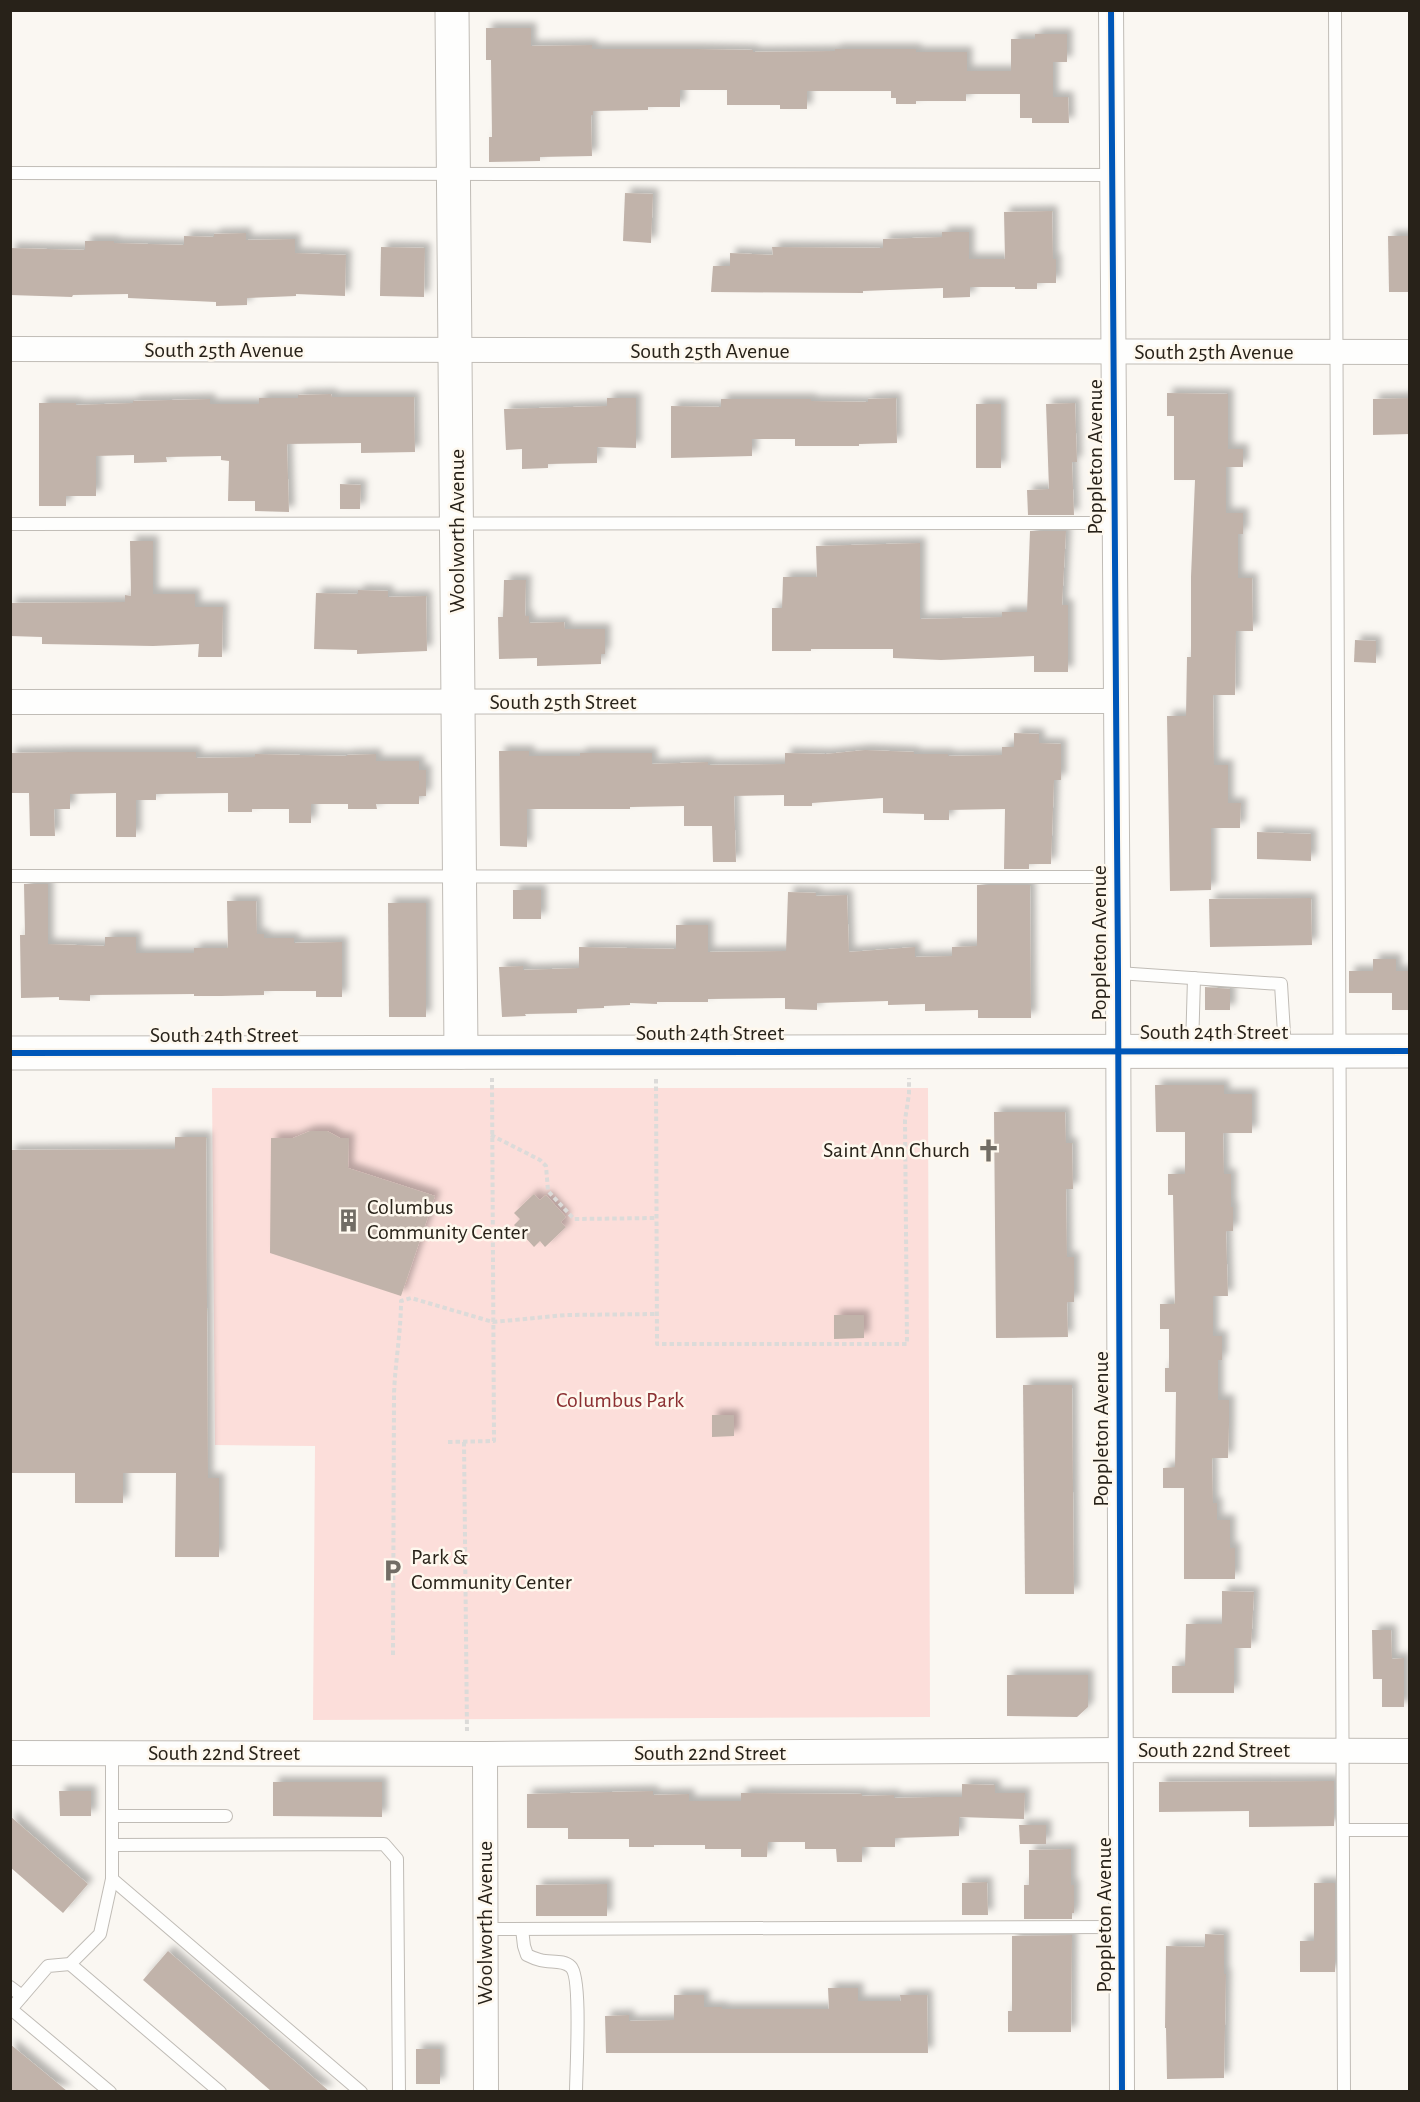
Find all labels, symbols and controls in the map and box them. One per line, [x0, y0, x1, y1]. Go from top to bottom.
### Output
street label: South 25th Avenue [144, 339, 304, 361]
street label: South 25th Avenue [630, 340, 790, 362]
street label: South 25th Avenue [1134, 341, 1294, 363]
street label: Poppleton Avenue [1084, 379, 1106, 535]
street label: Woolworth Avenue [446, 449, 468, 613]
street label: South 25th Street [489, 691, 637, 713]
street label: Poppleton Avenue [1088, 865, 1110, 1021]
street label: South 24th Street [1140, 1021, 1288, 1043]
street label: South 24th Street [636, 1022, 784, 1044]
street label: South 24th Street [150, 1024, 298, 1046]
church icon: Saint Ann Church [975, 1137, 1001, 1163]
place label: Saint Ann Church [823, 1139, 970, 1161]
place label: Columbus Community Center [367, 1196, 528, 1243]
building icon: Columbus Community Center [336, 1207, 362, 1233]
street label: Poppleton Avenue [1090, 1351, 1112, 1507]
park label: Columbus Park [556, 1389, 684, 1411]
place label: Park & Community Center [411, 1546, 572, 1593]
parking icon: Park & Community Center [380, 1557, 406, 1583]
street label: South 22nd Street [1138, 1739, 1290, 1761]
street label: South 22nd Street [148, 1742, 300, 1764]
street label: South 22nd Street [634, 1742, 786, 1764]
street label: Poppleton Avenue [1093, 1837, 1115, 1993]
street label: Woolworth Avenue [474, 1841, 496, 2005]

